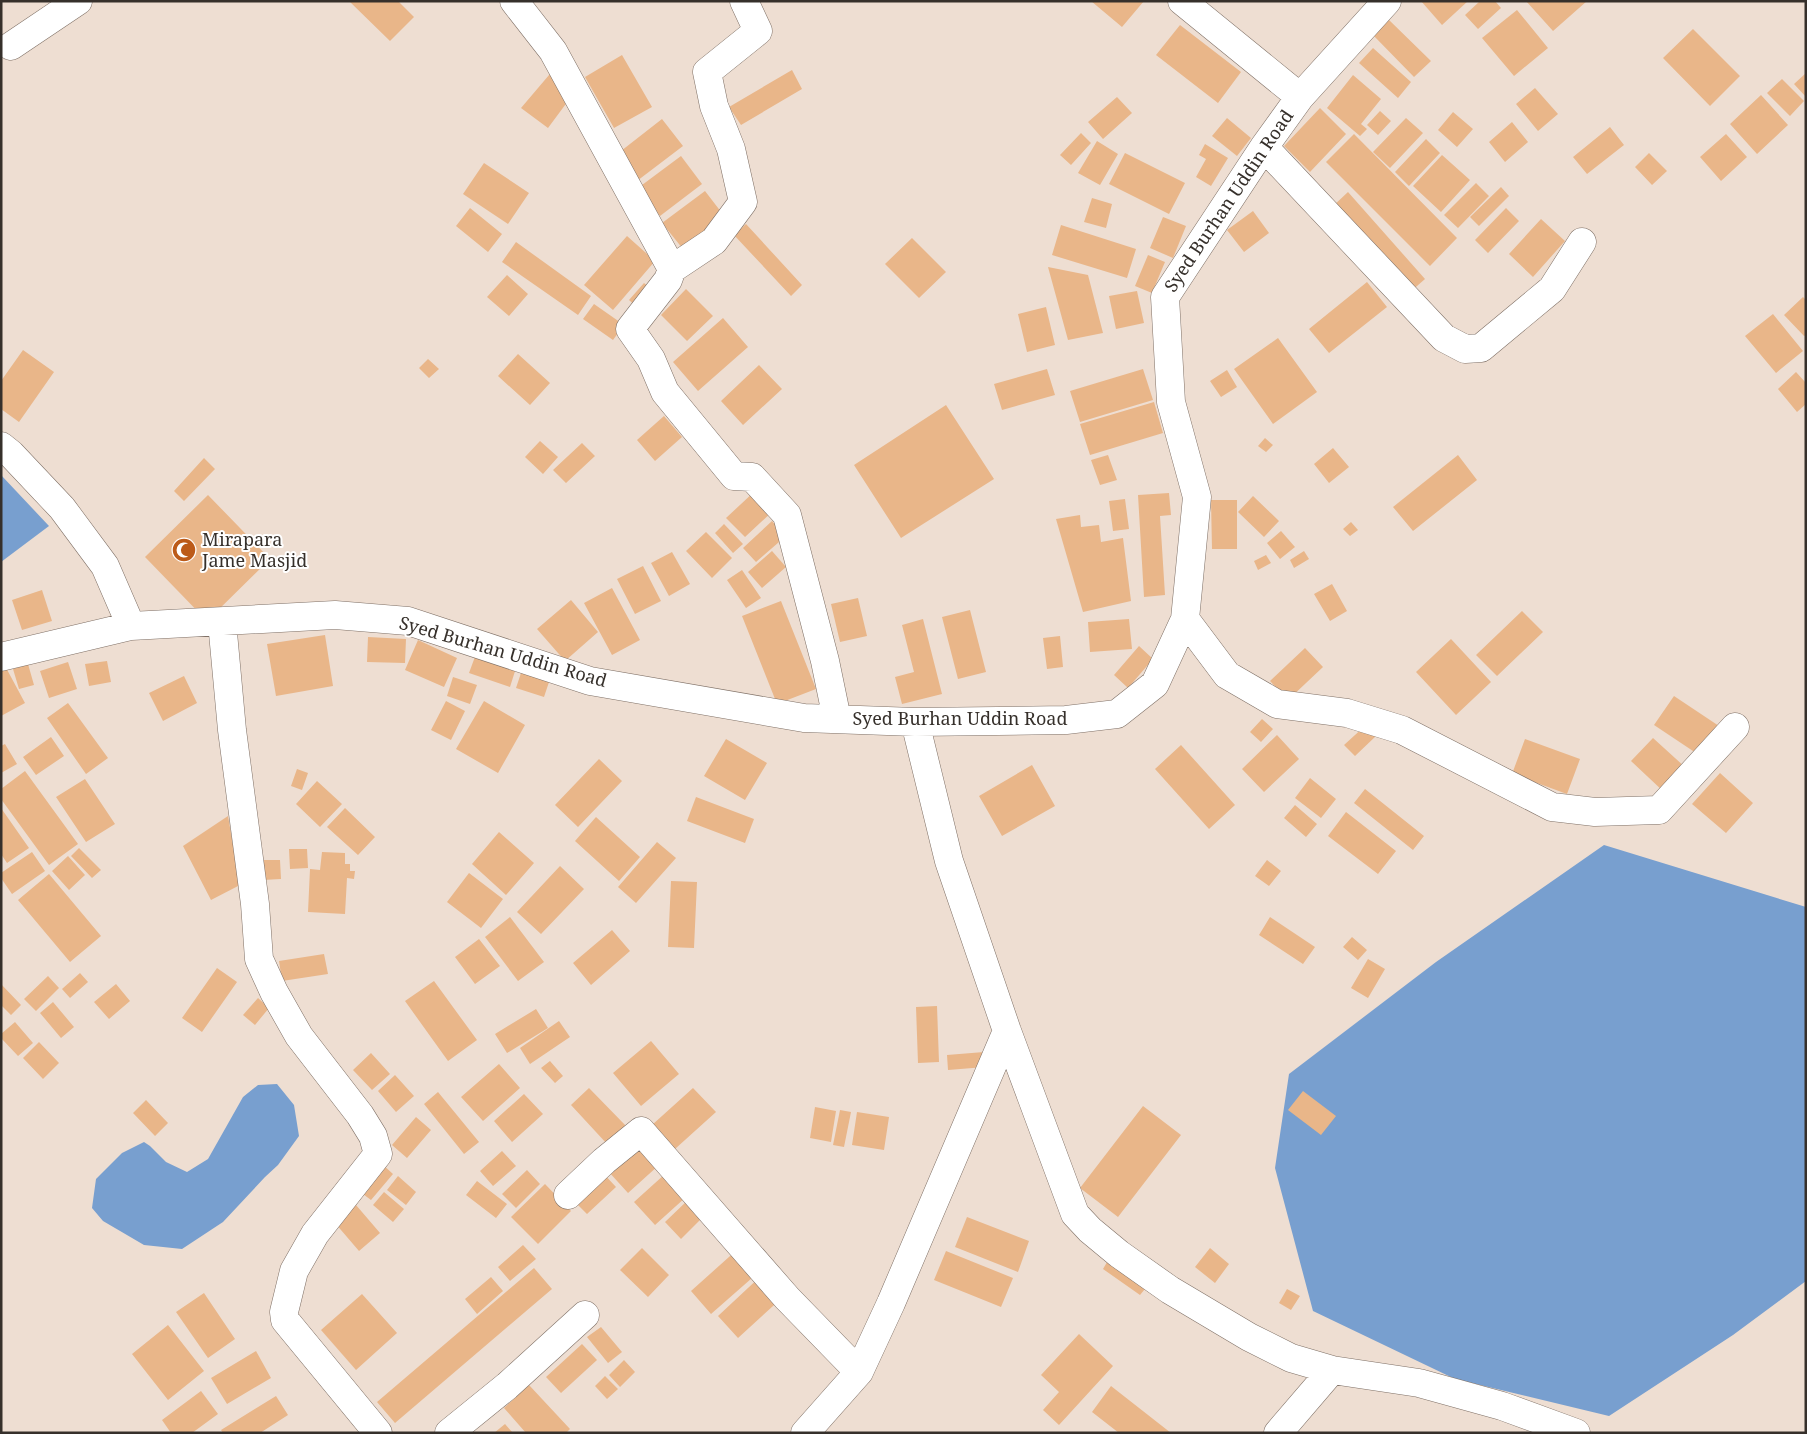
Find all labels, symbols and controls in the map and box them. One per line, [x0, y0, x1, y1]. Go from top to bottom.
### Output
street label: Syed Burhan Uddin Road [1158, 105, 1298, 296]
place label: Mirapara Jame Masjid [201, 527, 307, 572]
mosque icon: Mirapara Jame Masjid [171, 537, 197, 563]
street label: Syed Burhan Uddin Road [397, 610, 610, 692]
street label: Syed Burhan Uddin Road [853, 706, 1067, 730]

